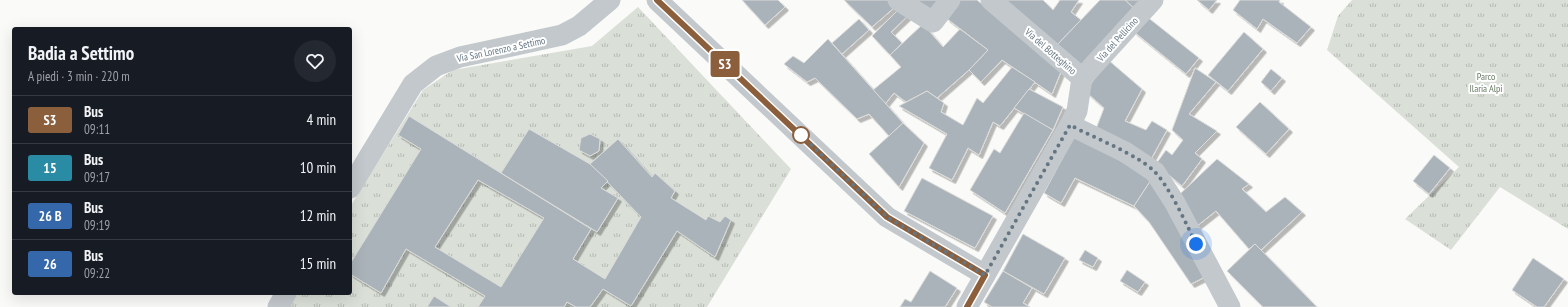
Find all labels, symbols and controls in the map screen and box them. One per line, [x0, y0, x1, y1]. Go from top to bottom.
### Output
street label: Via del Pellicino [1093, 14, 1141, 65]
street label: Via del Botteghino [1022, 25, 1079, 77]
street label: Via San Lorenzo a Settimo [455, 34, 546, 65]
button: heart [294, 40, 336, 82]
text: Badia a Settimo [28, 41, 134, 65]
line badge: S3 [707, 51, 743, 77]
text: S3 [719, 55, 731, 73]
text: A piedi · 3 min · 220 m [28, 68, 130, 85]
park label: Parco Ilaria Alpi [1470, 70, 1503, 95]
text: Bus [84, 102, 103, 121]
text: 4 min [306, 110, 336, 129]
text: S3 [44, 111, 56, 129]
text: 09:11 [84, 121, 110, 138]
unlabelled marker [792, 126, 810, 144]
text: Bus [84, 150, 103, 169]
text: 10 min [300, 158, 336, 177]
text: 15 [43, 159, 57, 177]
text: 09:17 [84, 169, 110, 186]
text: Bus [84, 198, 103, 217]
text: 12 min [300, 206, 336, 225]
text: 26 B [38, 207, 62, 225]
text: 09:19 [84, 217, 110, 234]
your location [1186, 234, 1206, 254]
text: Bus [84, 246, 103, 265]
text: 15 min [300, 254, 336, 273]
text: 26 [43, 255, 57, 273]
text: 09:22 [84, 265, 110, 282]

